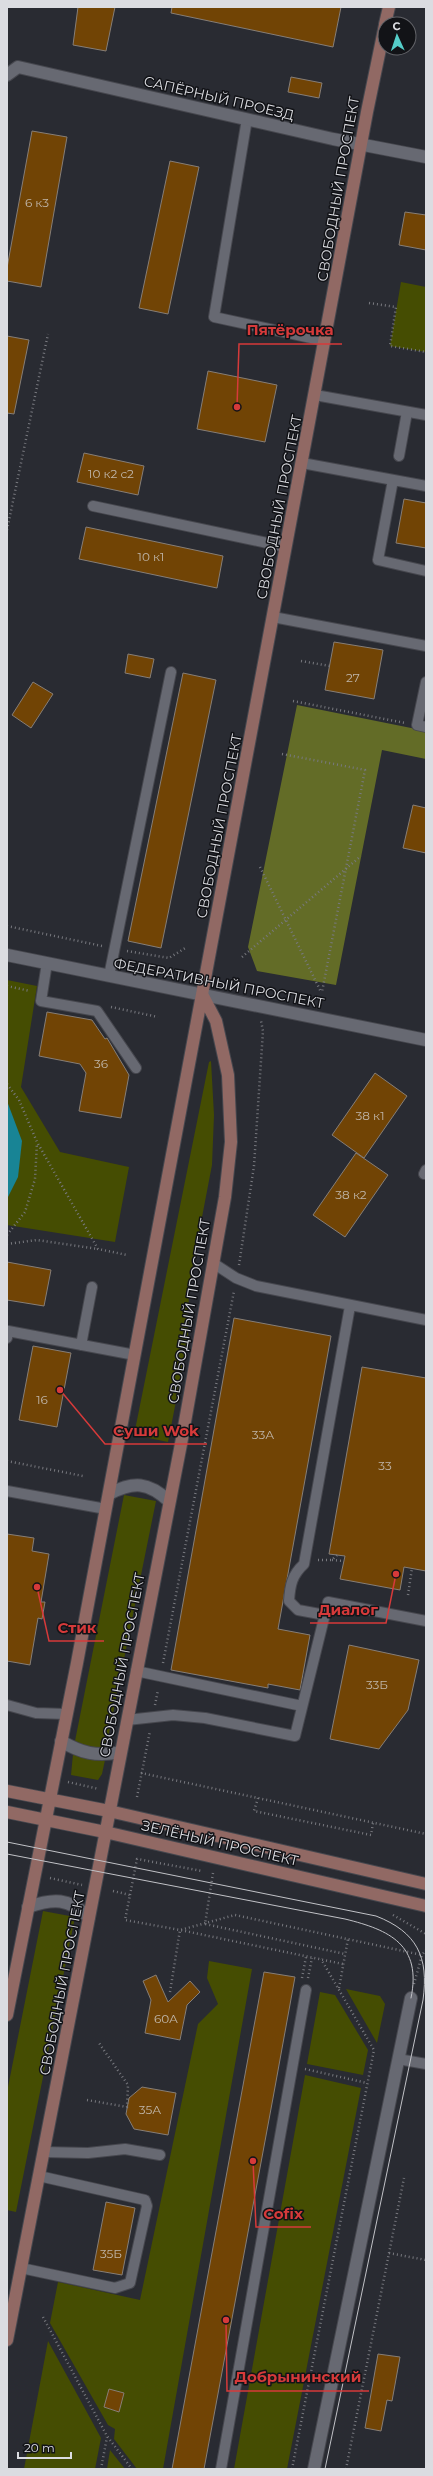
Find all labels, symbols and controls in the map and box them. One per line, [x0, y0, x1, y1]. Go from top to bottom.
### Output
north arrow [377, 16, 417, 56]
text: С [392, 19, 401, 33]
street label: САПЁРНЫЙ ПРОЕЗД [142, 72, 296, 124]
street label: СВОБОДНЫЙ ПРОСПЕКТ [313, 94, 363, 283]
house number: 6 к3 [25, 195, 49, 210]
callout: Пятёрочка [239, 317, 342, 344]
text: Пятёрочка [246, 320, 334, 339]
street label: СВОБОДНЫЙ ПРОСПЕКТ [252, 412, 306, 601]
house number: 10 к2 с2 [88, 466, 134, 481]
house number: 10 к1 [138, 549, 164, 564]
house number: 27 [346, 670, 360, 685]
street label: СВОБОДНЫЙ ПРОСПЕКТ [192, 731, 246, 920]
street label: ФЕДЕРАТИВНЫЙ ПРОСПЕКТ [112, 954, 327, 1012]
house number: 36 [94, 1056, 108, 1071]
house number: 38 к1 [356, 1108, 384, 1123]
house number: 38 к2 [335, 1187, 367, 1202]
street label: СВОБОДНЫЙ ПРОСПЕКТ [164, 1216, 214, 1405]
house number: 16 [36, 1392, 48, 1407]
callout: Суши Wok [105, 1417, 207, 1444]
text: Суши Wok [113, 1421, 199, 1440]
house number: 33А [252, 1427, 274, 1442]
house number: 33 [378, 1458, 392, 1473]
street label: СВОБОДНЫЙ ПРОСПЕКТ [95, 1570, 149, 1759]
callout: Диалог [310, 1596, 386, 1623]
text: Диалог [318, 1600, 378, 1619]
callout: Стик [49, 1614, 104, 1641]
text: Стик [58, 1618, 97, 1637]
house number: 33Б [366, 1677, 388, 1692]
street label: ЗЕЛЁНЫЙ ПРОСПЕКТ [140, 1816, 301, 1870]
street label: СВОБОДНЫЙ ПРОСПЕКТ [35, 1888, 89, 2077]
house number: 60А [154, 2011, 178, 2026]
house number: 35А [139, 2102, 161, 2117]
callout: Cofix [256, 2200, 311, 2227]
text: Cofix [263, 2204, 303, 2223]
house number: 35Б [100, 2246, 122, 2261]
callout: Добрынинский [227, 2364, 369, 2391]
text: Добрынинский [235, 2367, 361, 2386]
scale bar [18, 2434, 71, 2460]
text: 20 m [24, 2440, 55, 2455]

